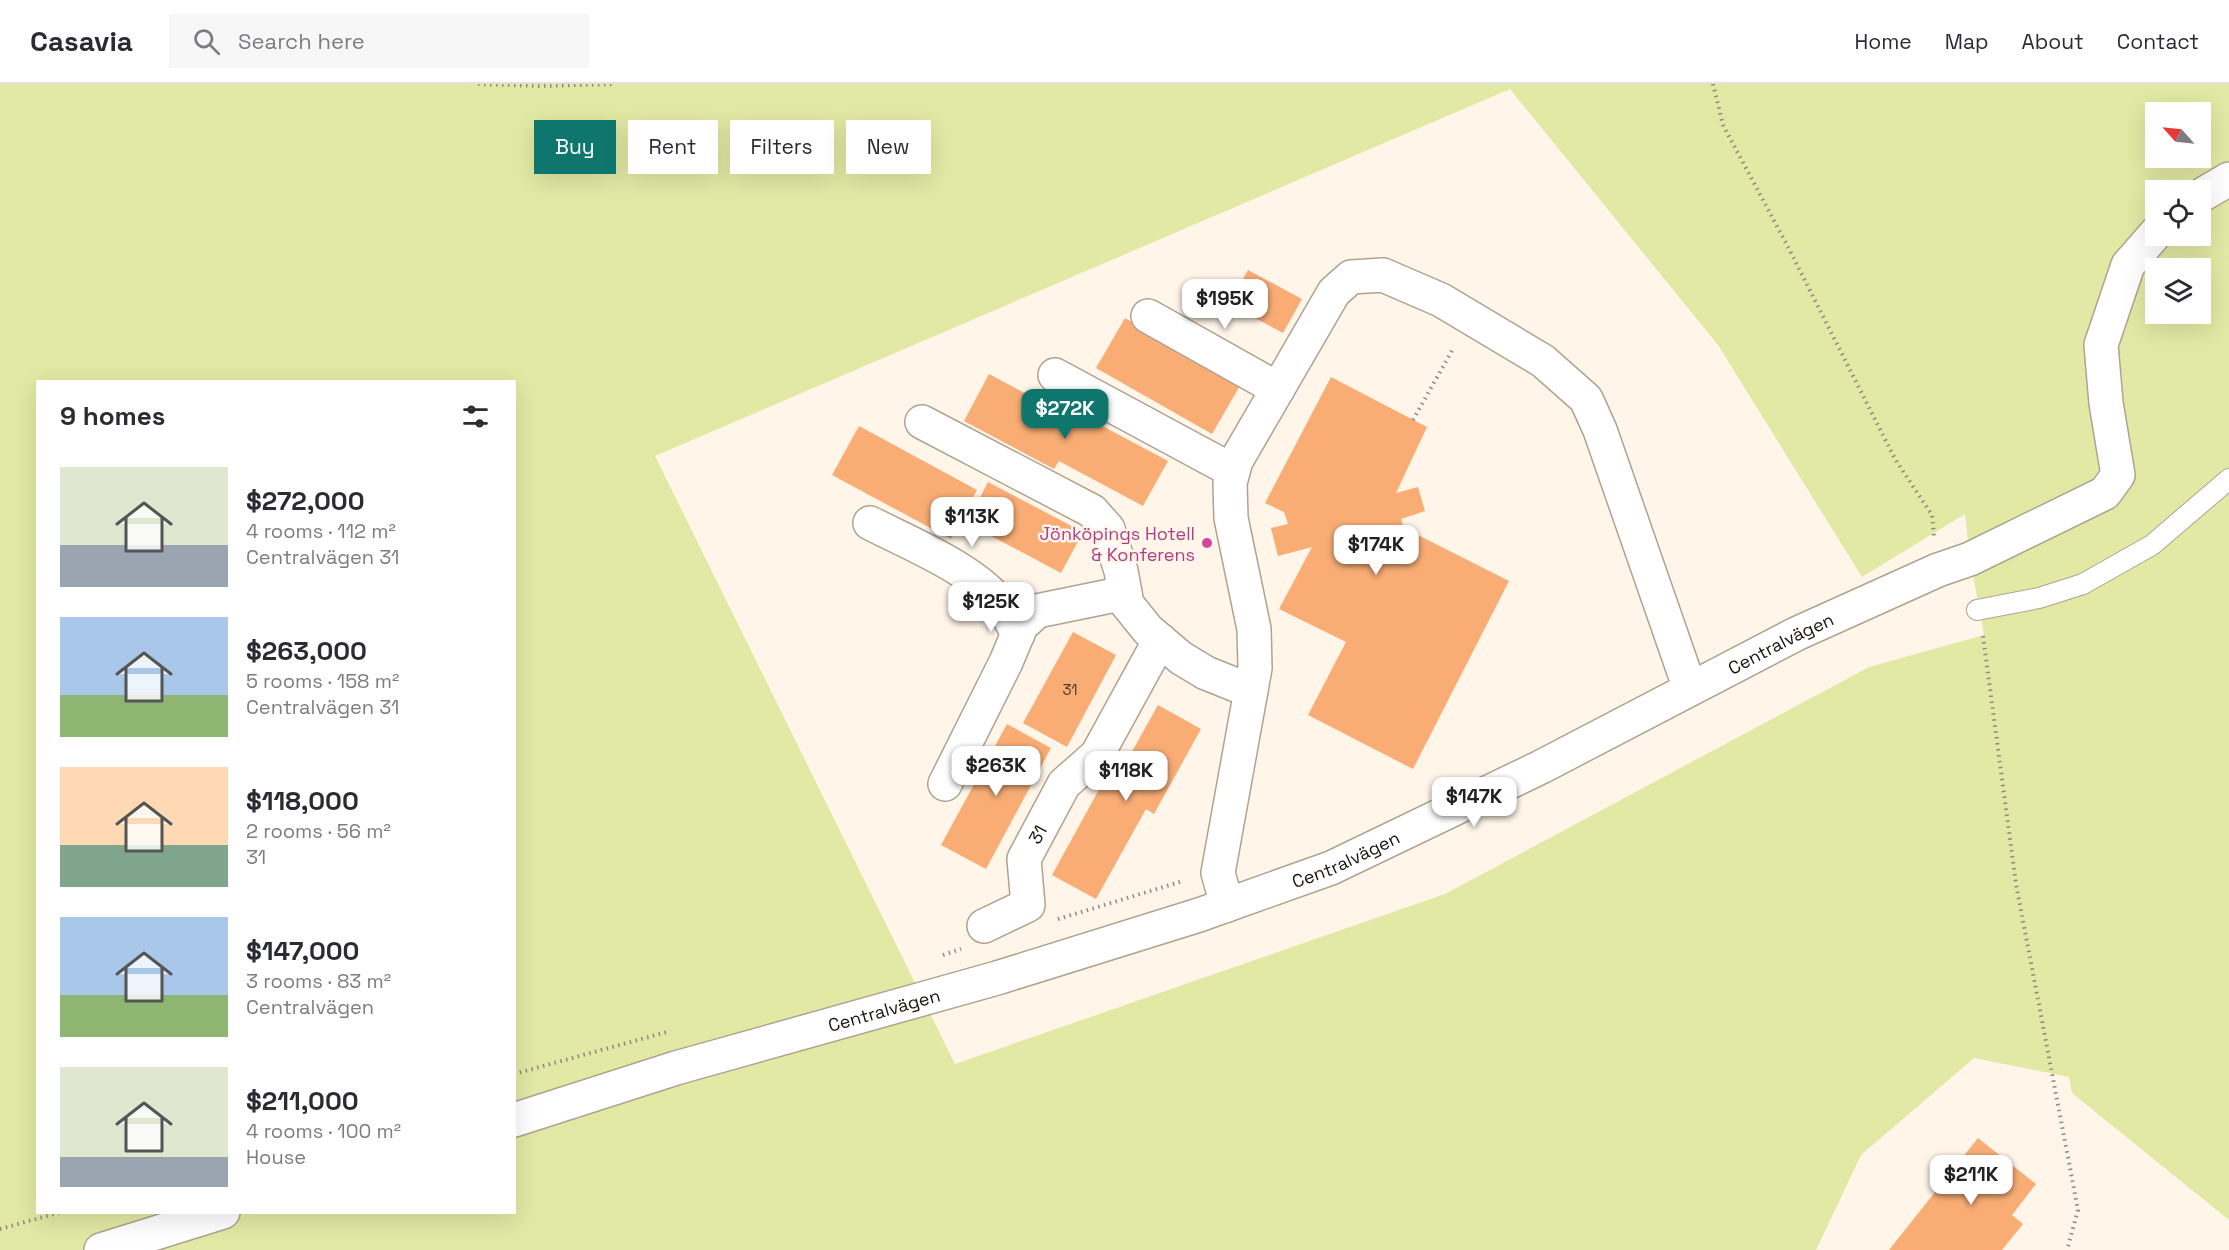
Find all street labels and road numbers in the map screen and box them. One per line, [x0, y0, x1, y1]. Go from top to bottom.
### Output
street label: Centralvägen [1724, 607, 1837, 679]
street label: 31 [1023, 821, 1052, 848]
street label: Centralvägen [1289, 825, 1403, 893]
street label: Centralvägen [825, 983, 942, 1036]

